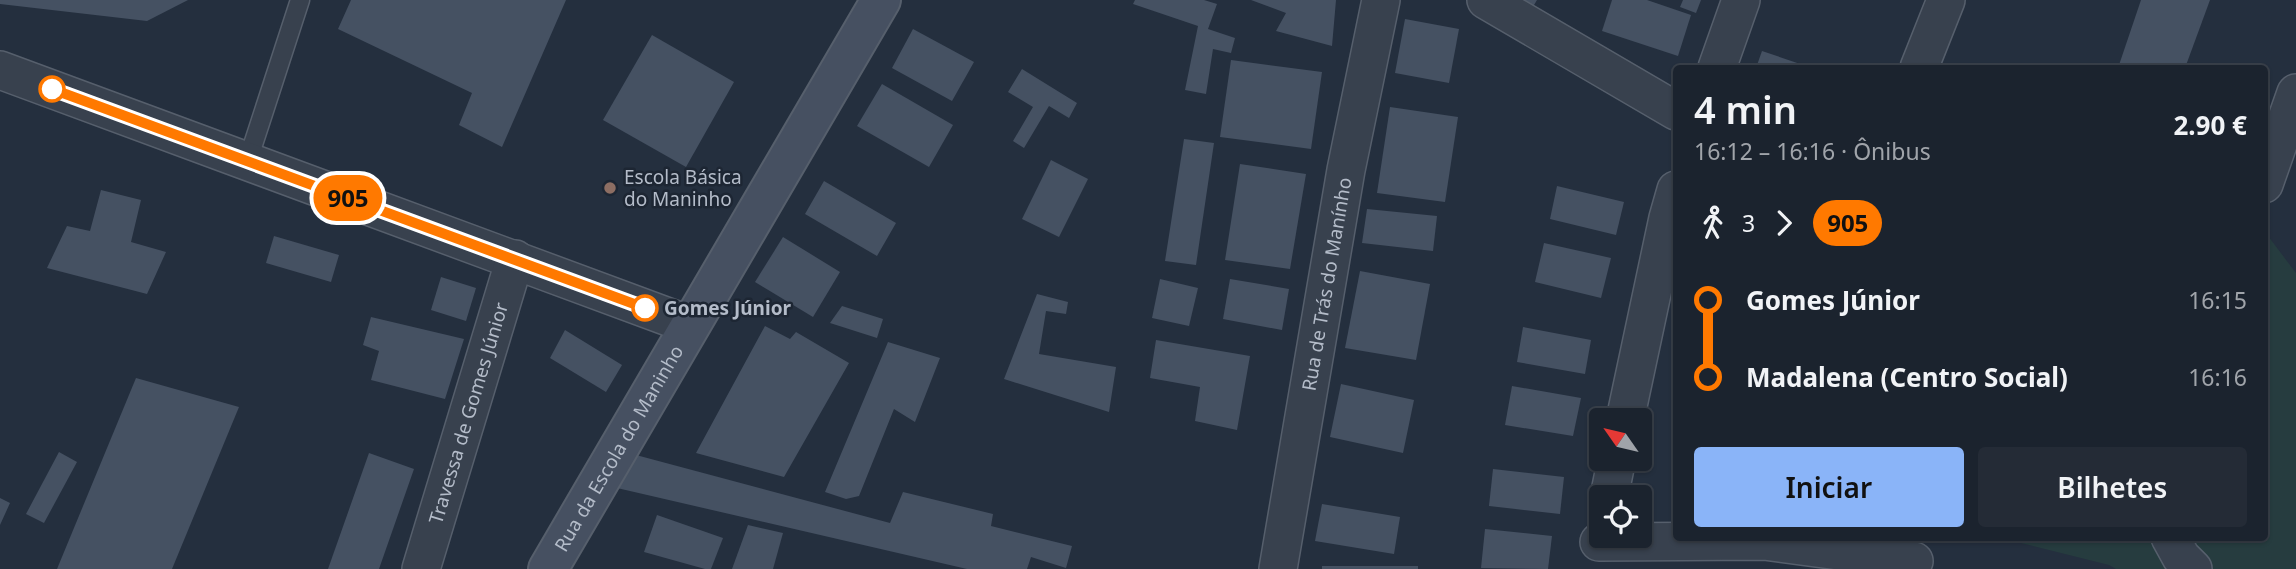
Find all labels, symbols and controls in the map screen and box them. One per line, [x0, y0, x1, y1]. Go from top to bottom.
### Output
unlabelled marker [39, 76, 65, 102]
text: 4 min [1694, 83, 1797, 135]
text: 2.90 € [2173, 107, 2247, 143]
text: 16:12 – 16:16 · Ônibus [1694, 135, 1931, 167]
place label: Escola Básica do Maninho [624, 164, 742, 212]
line badge: 905 [308, 175, 388, 221]
street label: Rua de Trás do Manínho [1296, 175, 1358, 393]
marker: Escola Básica do Maninho [602, 180, 618, 196]
text: 905 [327, 181, 369, 214]
icon: walk [1694, 204, 1732, 242]
icon: forward [1765, 204, 1803, 242]
text: 905 [1827, 206, 1868, 239]
text: 3 [1742, 207, 1755, 239]
text: Gomes Júnior [1746, 282, 1920, 318]
text: 16:15 [2188, 284, 2247, 316]
marker: Gomes Júnior [632, 295, 658, 321]
place label: Gomes Júnior [664, 295, 792, 321]
street label: Travessa de Gomes Júnior [422, 299, 514, 527]
street label: Rua da Escola do Maninho [548, 340, 689, 556]
text: Madalena (Centro Social) [1746, 359, 2068, 395]
text: 16:16 [2188, 361, 2247, 393]
north arrow [1589, 408, 1652, 471]
map controls [1589, 408, 1652, 548]
button: Iniciar [1694, 447, 1964, 527]
button: Bilhetes [1978, 447, 2247, 527]
button: locate [1589, 485, 1652, 548]

